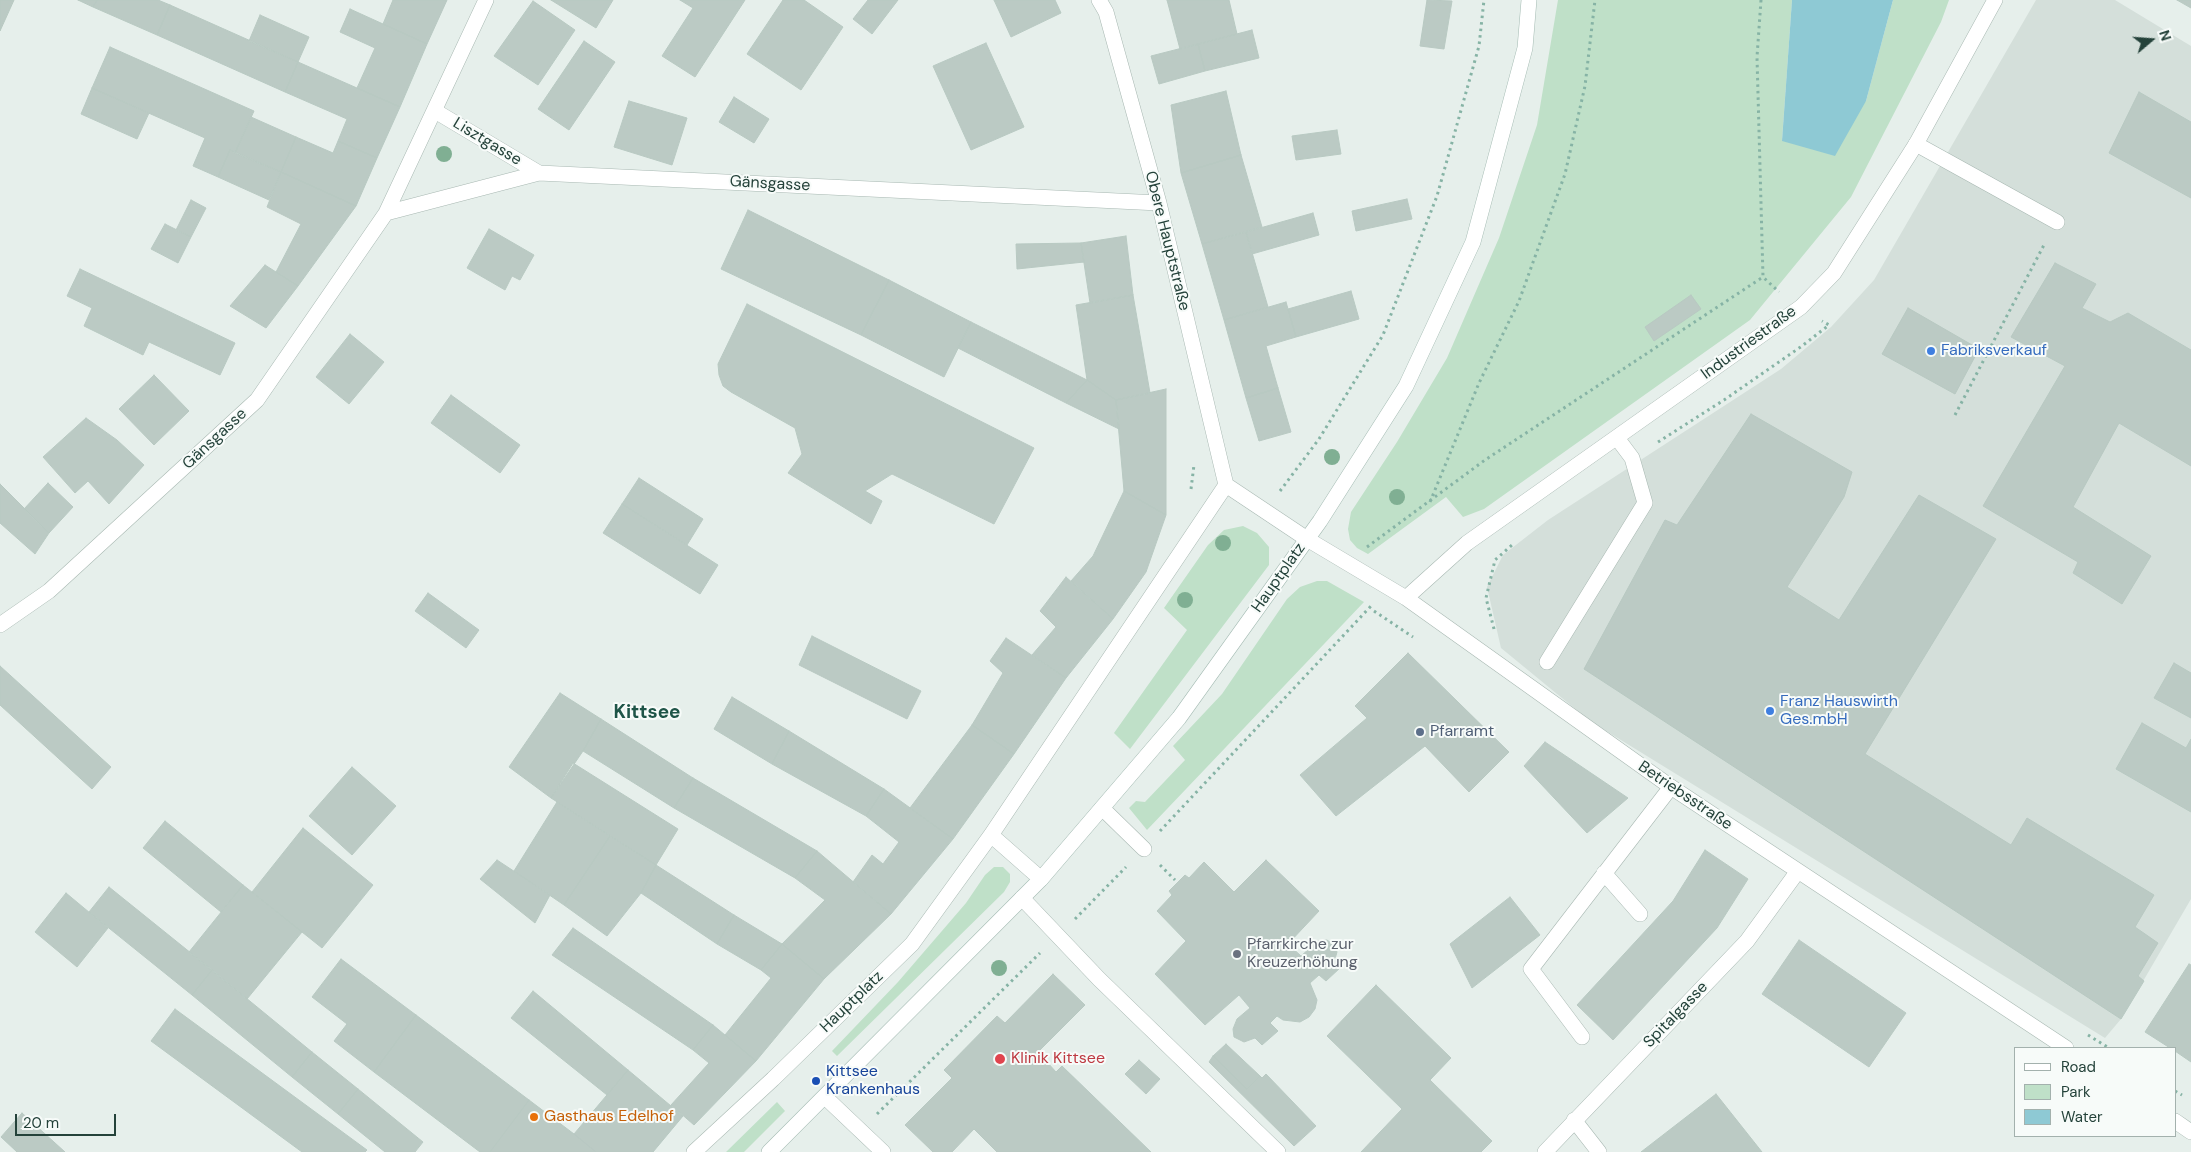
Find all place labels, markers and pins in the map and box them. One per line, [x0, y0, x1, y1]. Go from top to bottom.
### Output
place label: Fabriksverkauf [1941, 341, 2047, 361]
marker: Fabriksverkauf [1925, 345, 1937, 357]
place label: Franz Hauswirth Ges.mbH [1780, 692, 1898, 730]
marker: Franz Hauswirth Ges.mbH [1764, 705, 1776, 717]
place label: Pfarramt [1430, 722, 1494, 742]
marker: Pfarramt [1414, 726, 1426, 738]
place label: Pfarrkirche zur Kreuzerhöhung [1247, 935, 1358, 973]
marker: Pfarrkirche zur Kreuzerhöhung [1231, 948, 1243, 960]
place label: Klinik Kittsee [1011, 1049, 1105, 1069]
marker: Klinik Kittsee [993, 1052, 1007, 1066]
place label: Kittsee Krankenhaus [826, 1062, 920, 1100]
marker: Kittsee Krankenhaus [810, 1075, 822, 1087]
place label: Gasthaus Edelhof [544, 1107, 674, 1127]
marker: Gasthaus Edelhof [528, 1111, 540, 1123]

